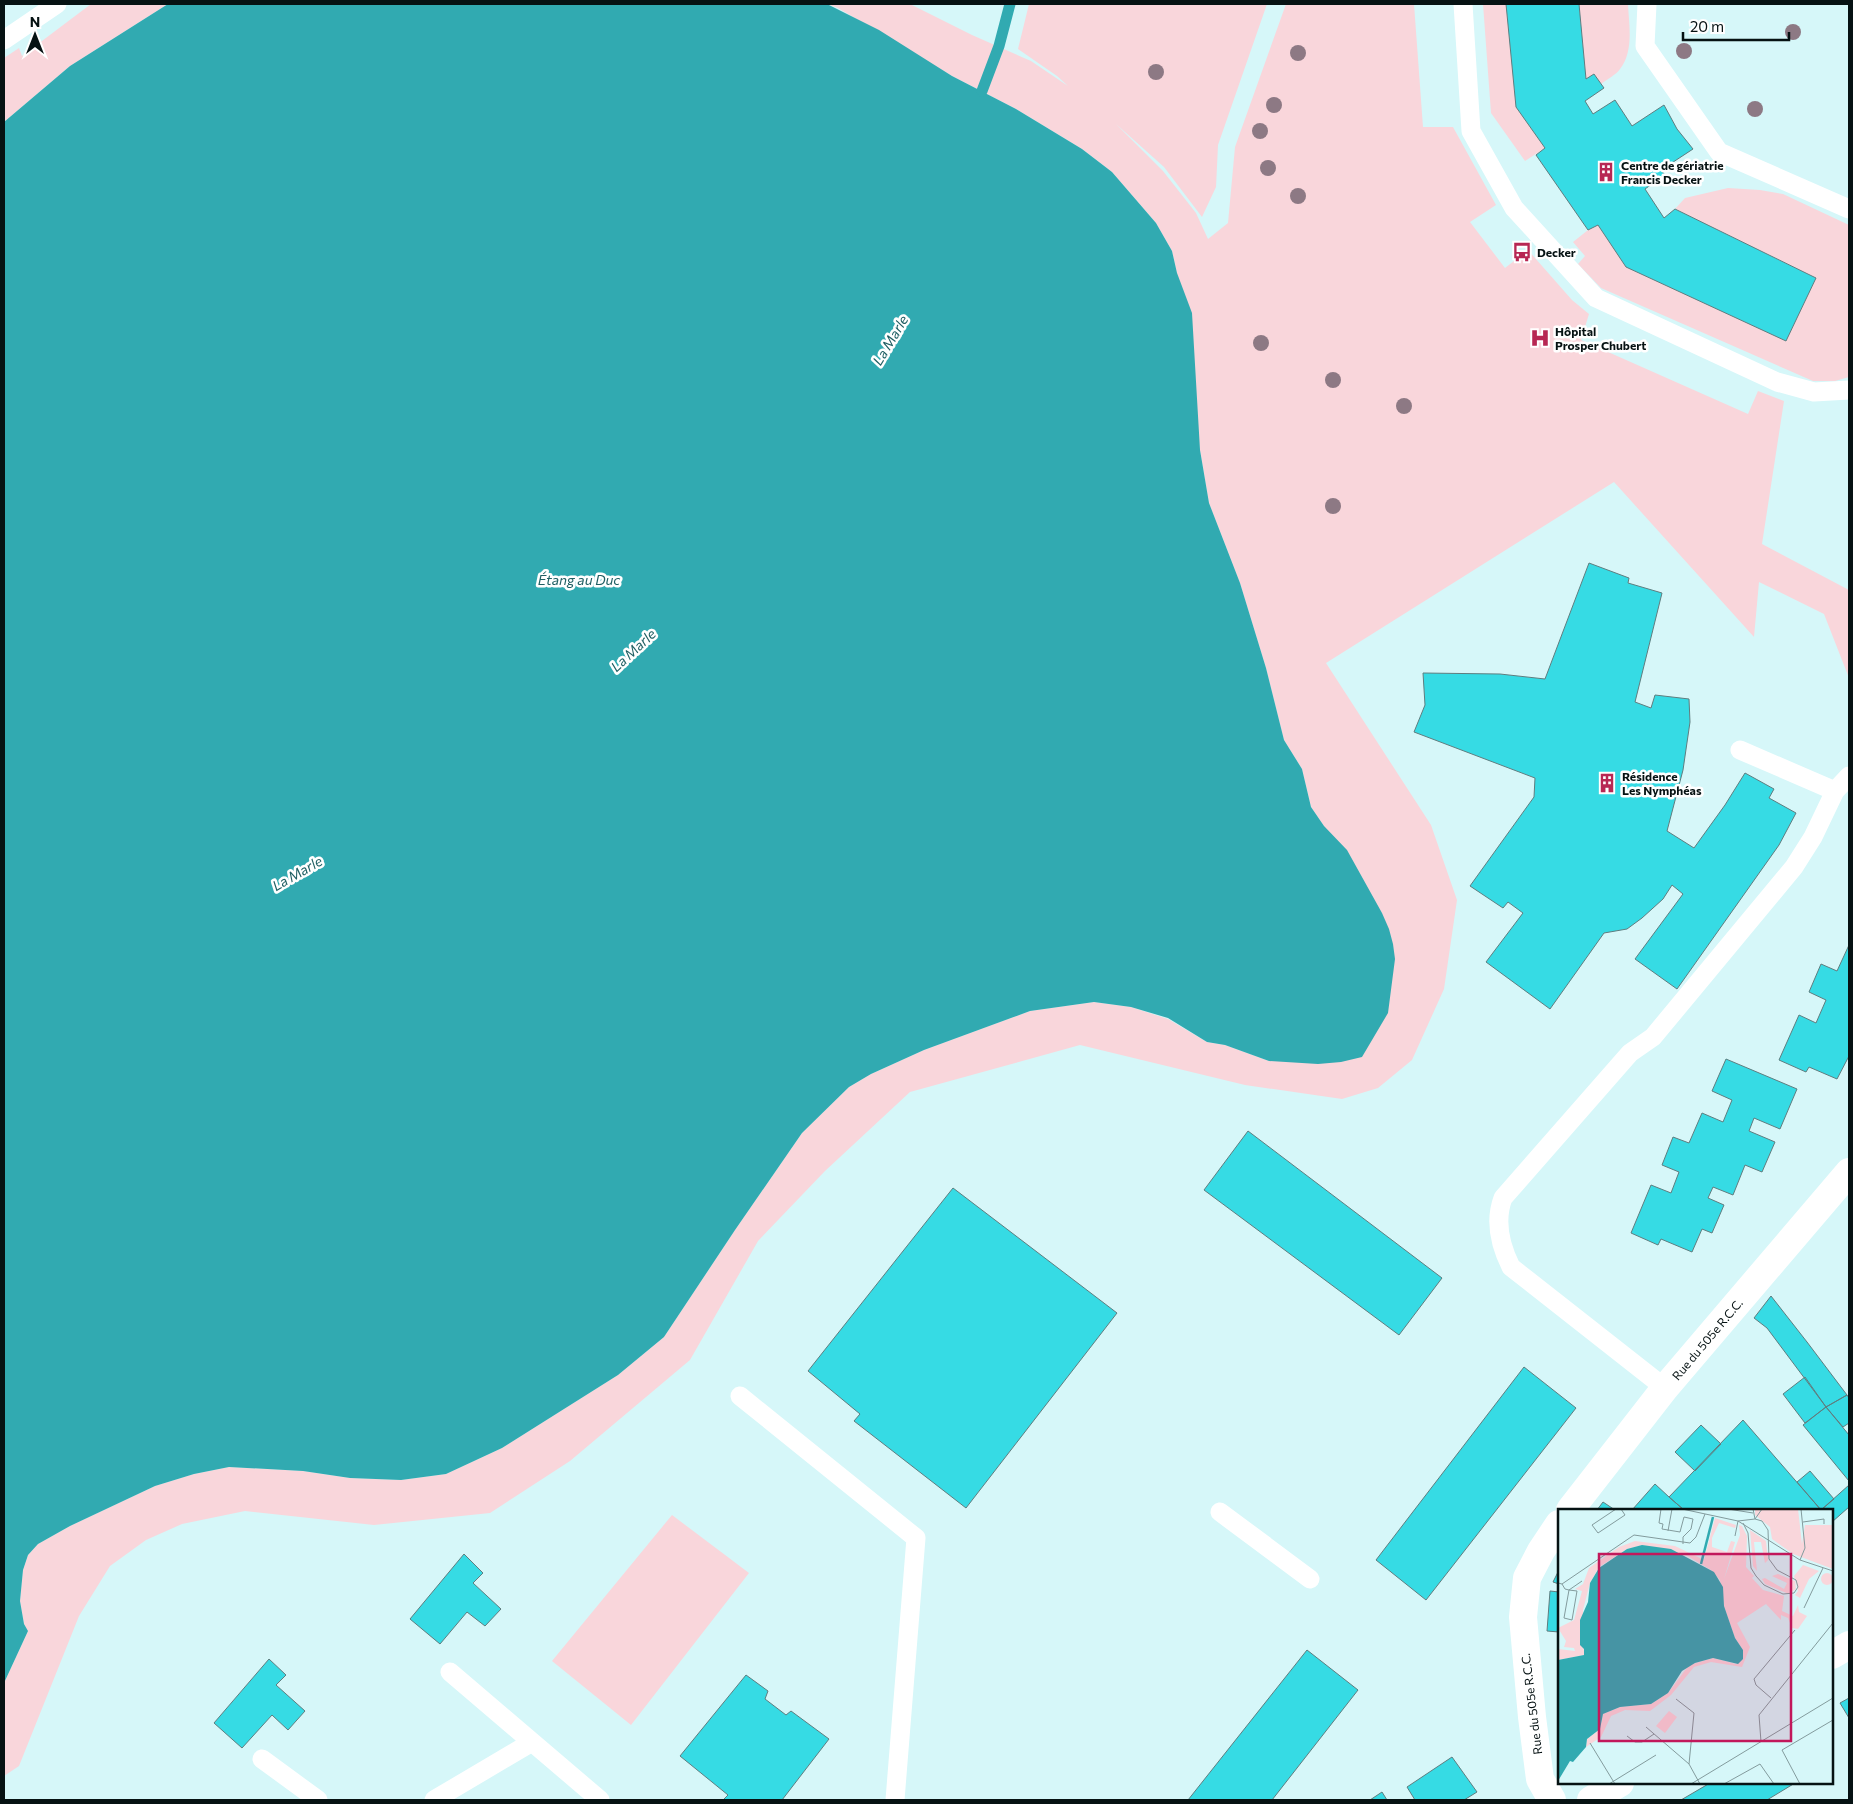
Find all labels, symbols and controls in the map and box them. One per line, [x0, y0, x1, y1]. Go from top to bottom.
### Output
north arrow [10, 10, 60, 60]
scale bar [1683, 10, 1789, 42]
text: N [30, 13, 40, 30]
text: 20 m [1690, 17, 1724, 35]
place label: Centre de gériatrie Francis Decker [1621, 158, 1724, 186]
building icon: Centre de gériatrie Francis Decker [1595, 161, 1617, 183]
bus stop icon: Decker [1511, 241, 1533, 263]
place label: Decker [1537, 245, 1576, 259]
water label: La Marle [869, 311, 912, 368]
place label: Hôpital Prosper Chubert [1555, 324, 1646, 352]
hospital icon: Hôpital Prosper Chubert [1529, 327, 1551, 349]
water label: Étang au Duc [538, 571, 620, 588]
water label: La Marle [607, 625, 659, 675]
place label: Résidence Les Nymphéas [1622, 769, 1702, 797]
building icon: Résidence Les Nymphéas [1596, 772, 1618, 794]
water label: La Marle [269, 852, 326, 894]
street label: Rue du 505e R.C.C. [1669, 1295, 1745, 1382]
inset map [1558, 1509, 1833, 1784]
street label: Rue du 505e R.C.C. [1518, 1652, 1544, 1755]

